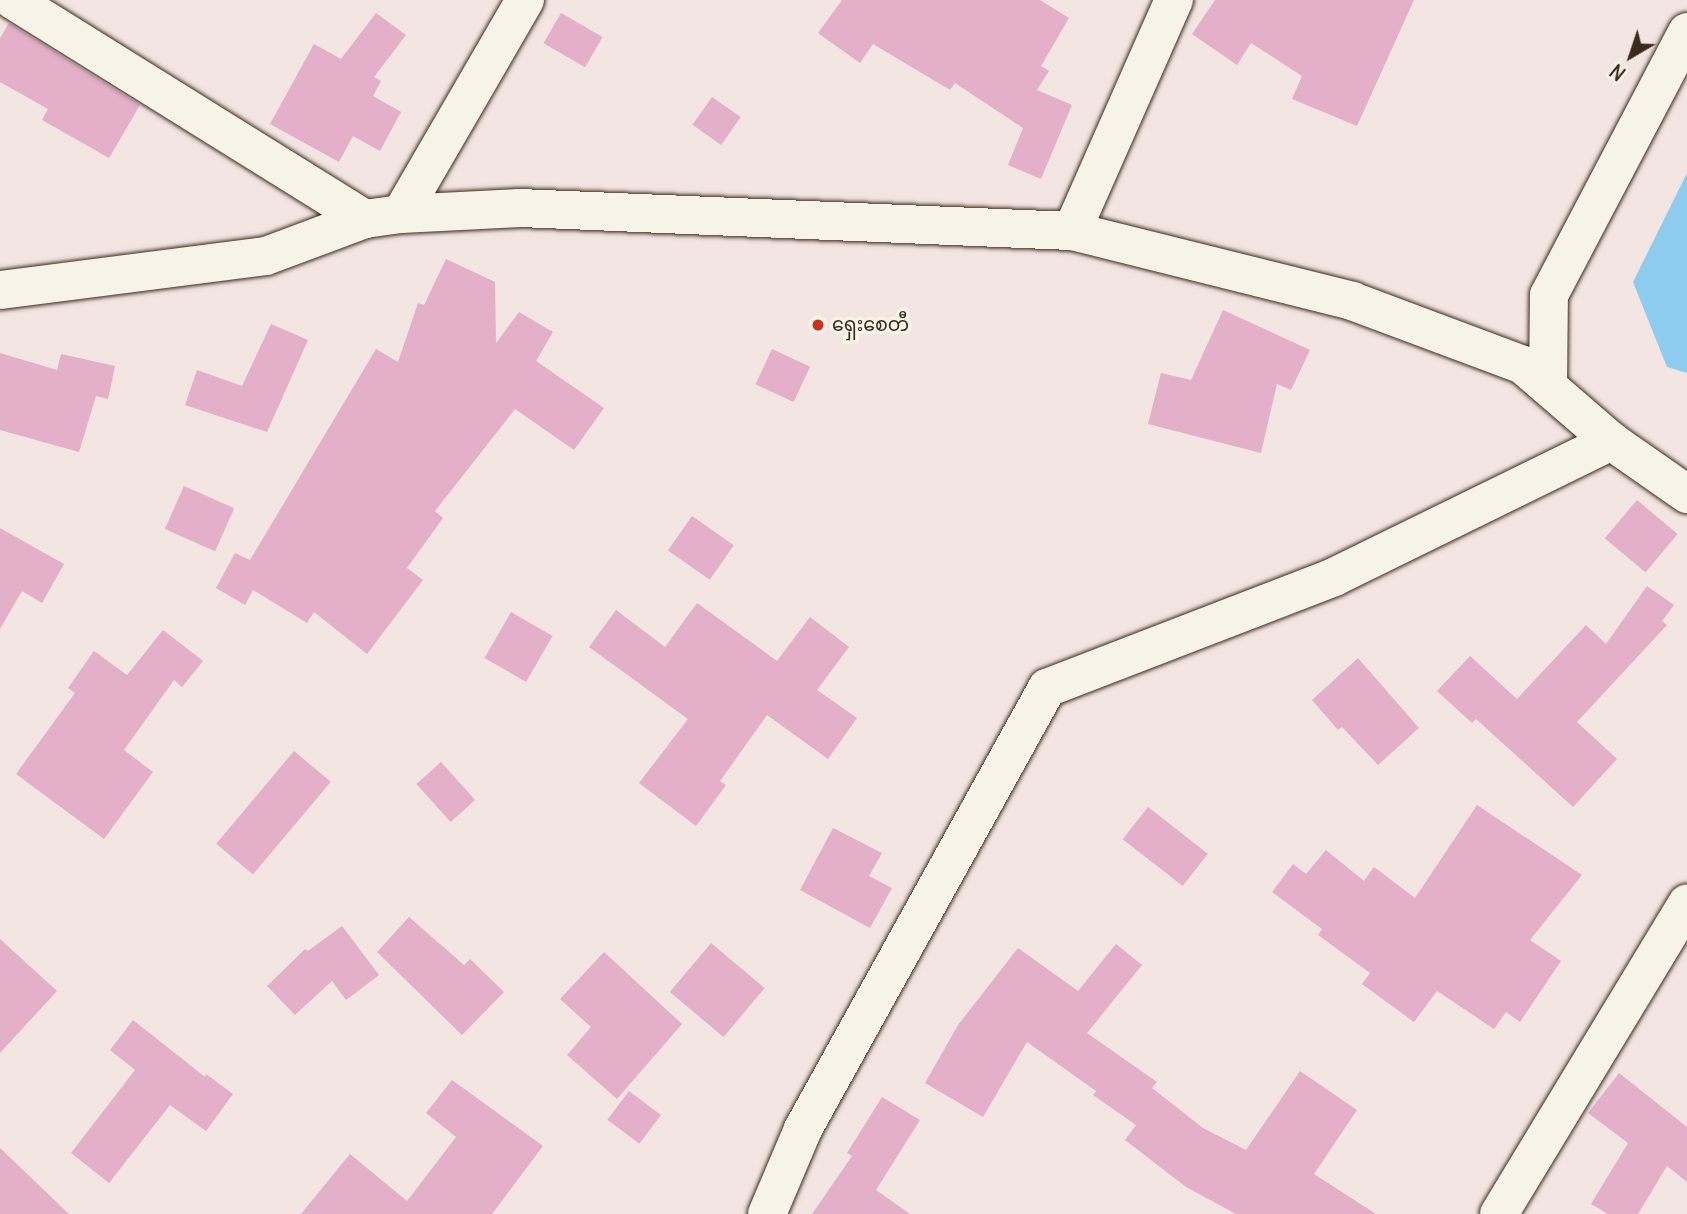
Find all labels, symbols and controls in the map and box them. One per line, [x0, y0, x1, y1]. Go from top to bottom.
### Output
north arrow [1596, 21, 1666, 91]
text: N [1605, 59, 1630, 86]
place label: ရှေးစေတီ [832, 314, 909, 336]
marker: ရှေးစေတီ [810, 317, 826, 333]

